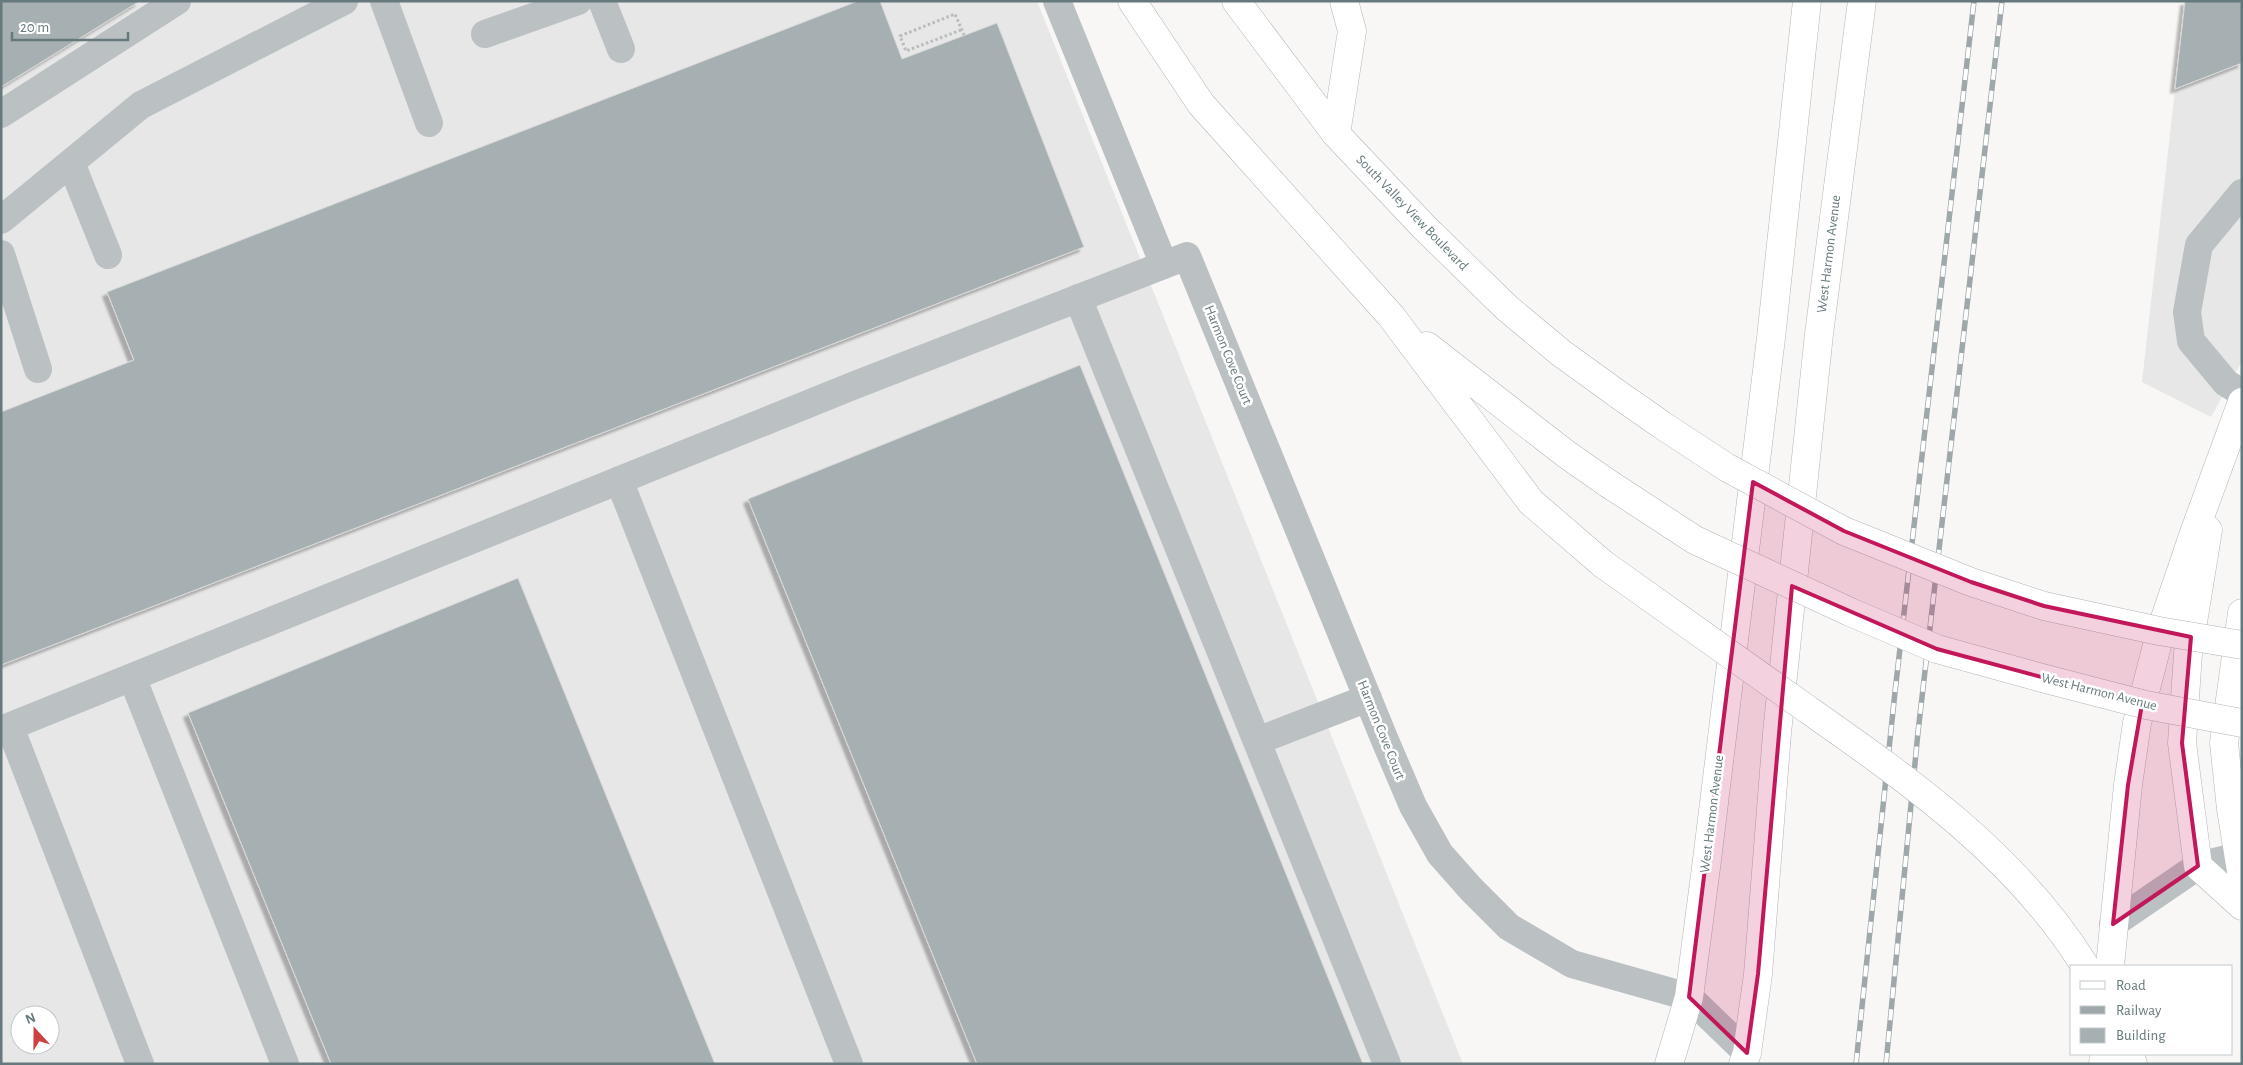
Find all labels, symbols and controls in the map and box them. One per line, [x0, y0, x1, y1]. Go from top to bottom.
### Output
scale bar [12, 10, 129, 42]
text: 20 m [20, 20, 49, 35]
street label: South Valley View Boulevard [1353, 153, 1471, 273]
street label: West Harmon Avenue [1815, 194, 1843, 314]
street label: Harmon Cove Court [1202, 303, 1254, 407]
street label: West Harmon Avenue [2040, 671, 2158, 713]
street label: Harmon Cove Court [1355, 678, 1407, 782]
street label: West Harmon Avenue [1698, 754, 1726, 874]
legend [2070, 965, 2233, 1055]
text: Road [2116, 978, 2146, 993]
text: Railway [2116, 1003, 2162, 1018]
north arrow [10, 1005, 60, 1055]
text: N [24, 1011, 38, 1027]
text: Building [2116, 1028, 2166, 1043]

